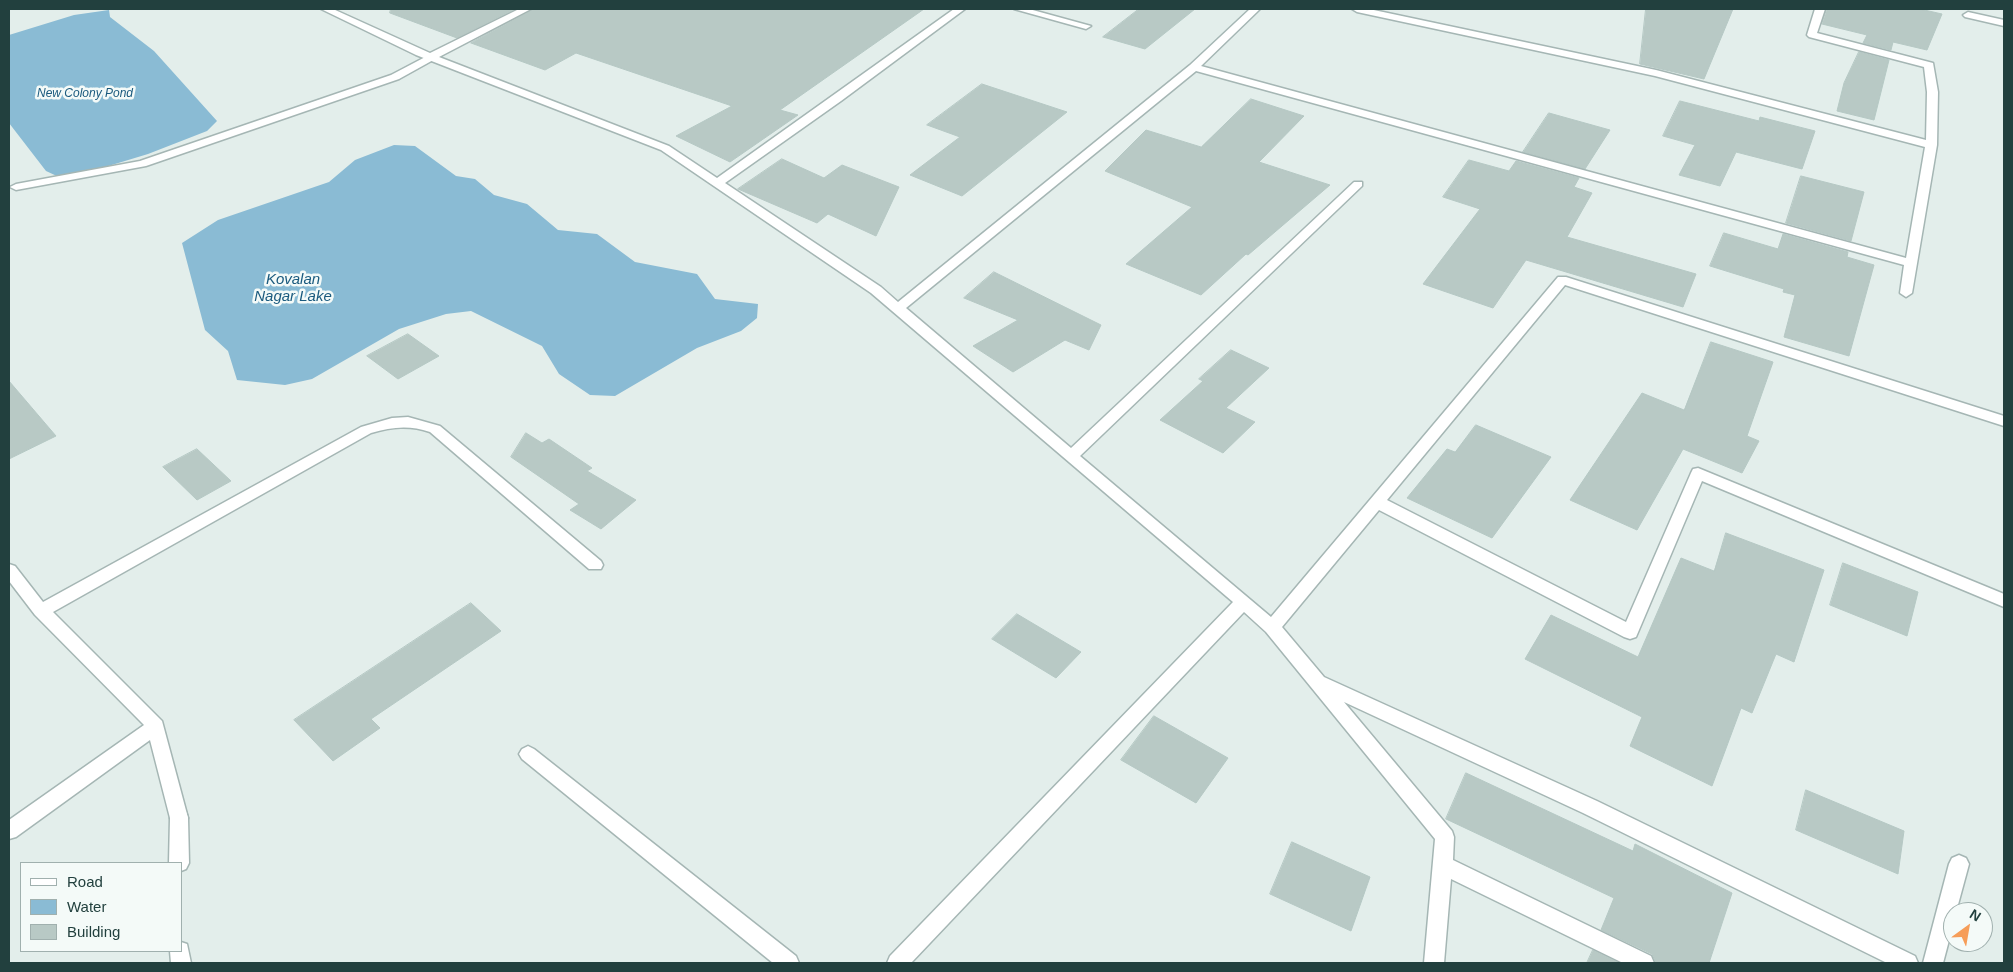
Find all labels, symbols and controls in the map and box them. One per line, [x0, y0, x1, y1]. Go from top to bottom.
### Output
water label: New Colony Pond [37, 87, 133, 101]
water label: Kovalan Nagar Lake [254, 271, 332, 306]
legend [20, 862, 182, 952]
text: Road [67, 873, 103, 890]
text: Water [67, 898, 106, 915]
north arrow [1943, 902, 1993, 952]
text: N [1967, 906, 1984, 925]
text: Building [67, 923, 120, 940]

